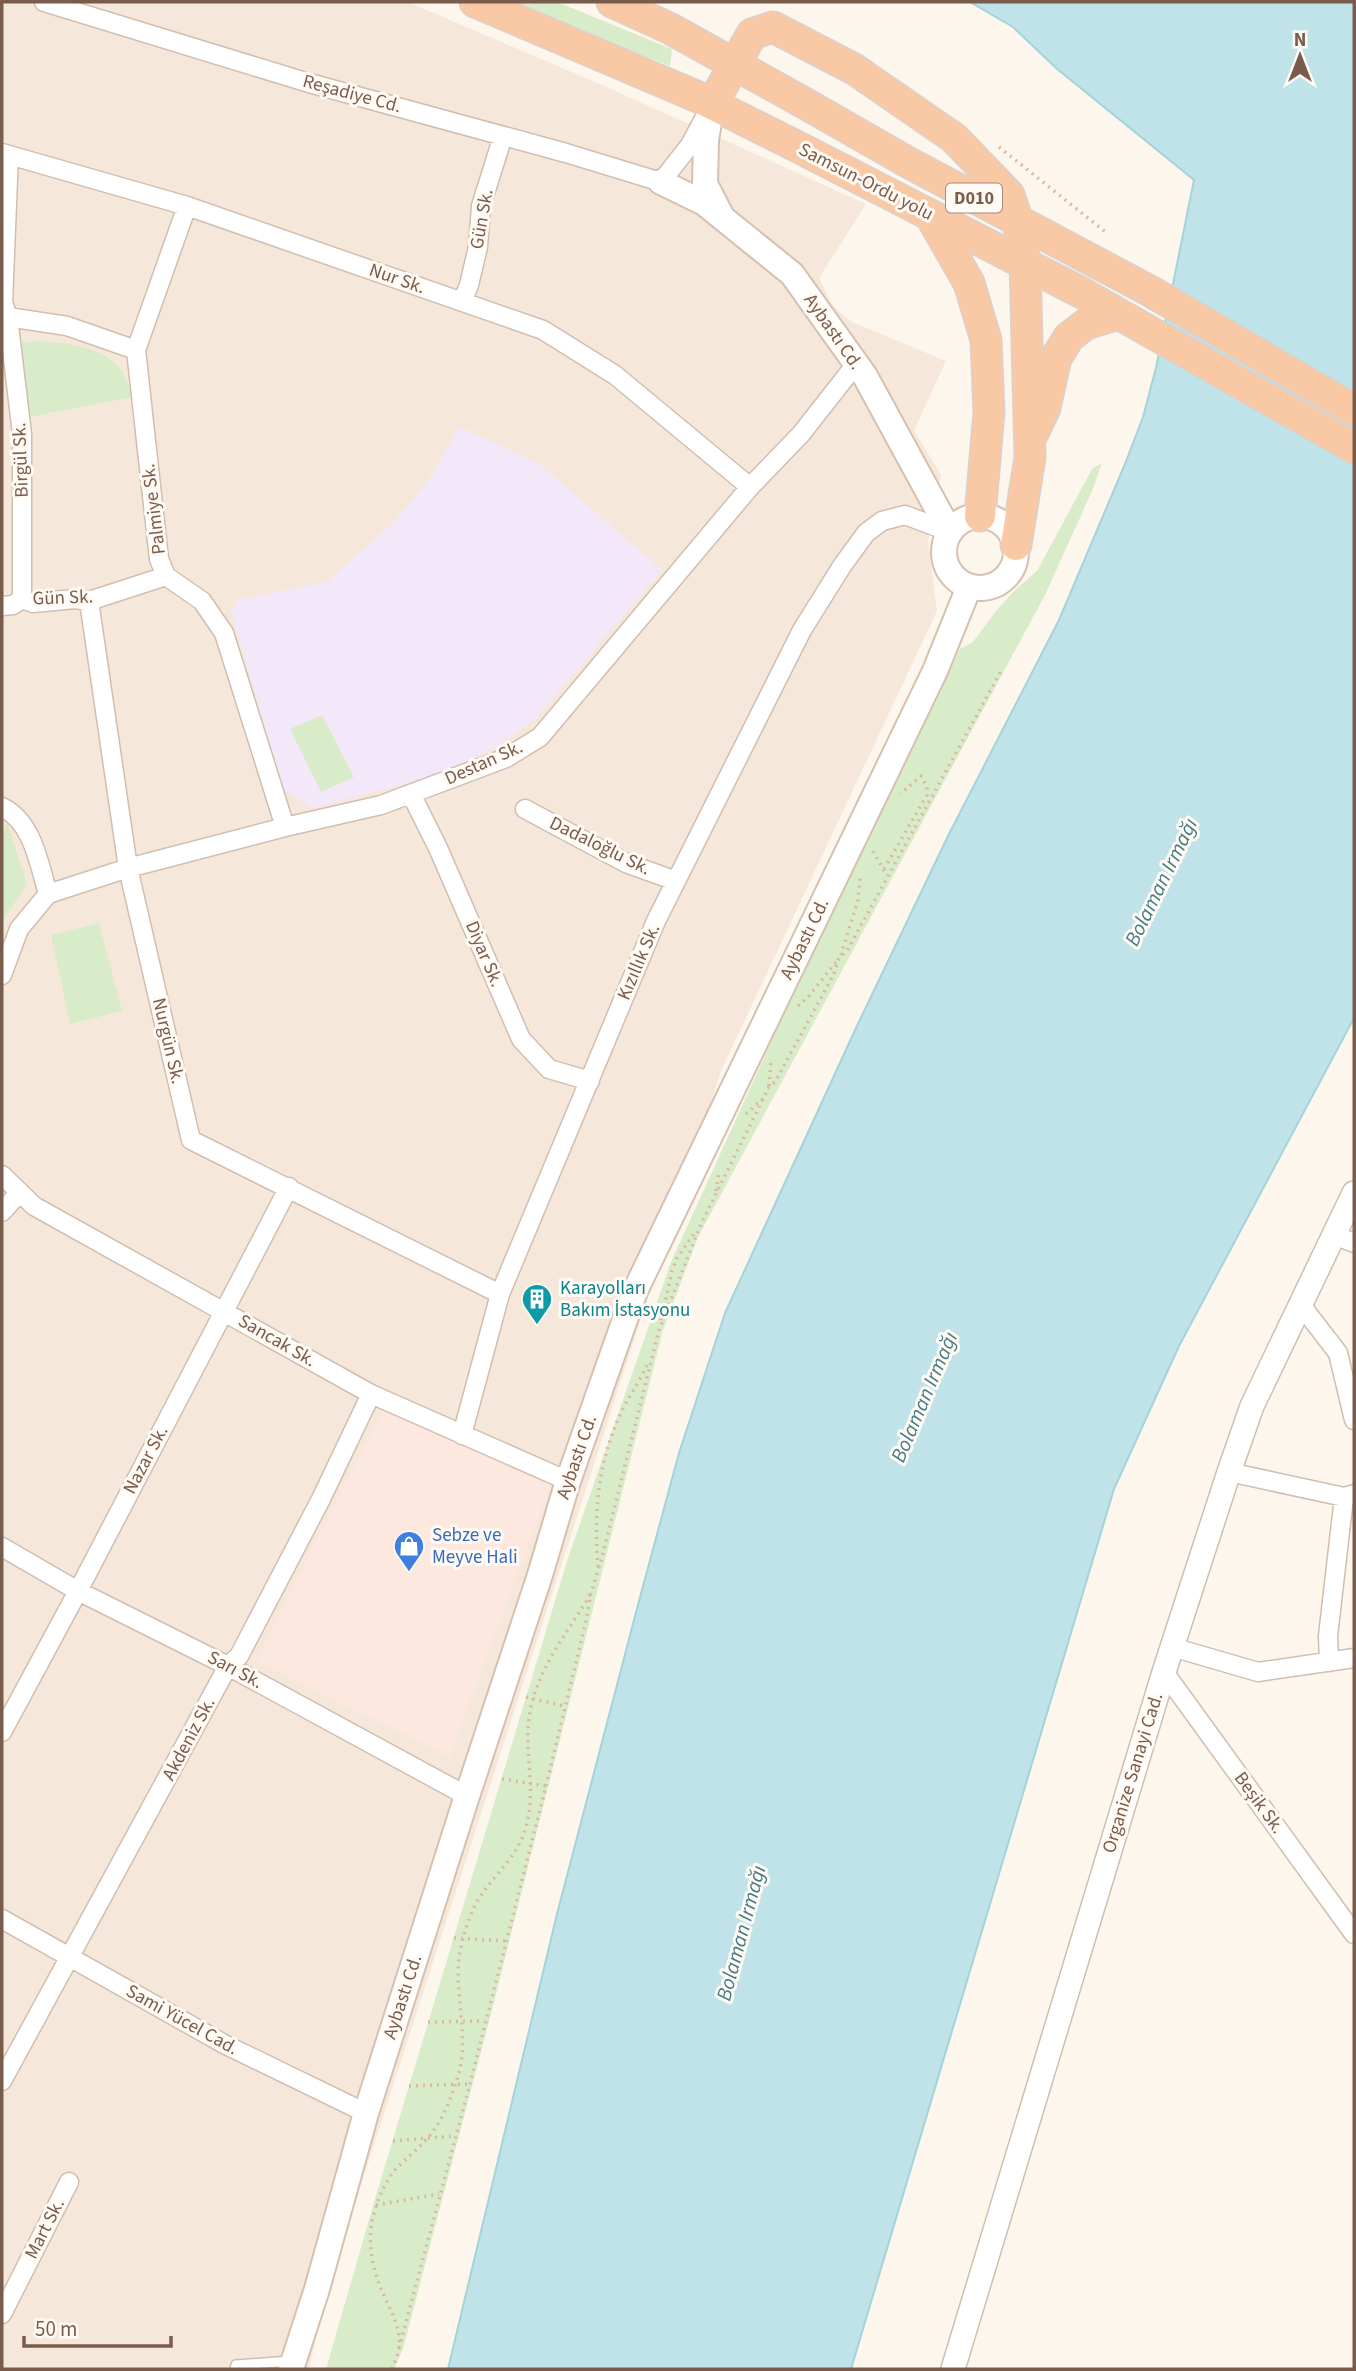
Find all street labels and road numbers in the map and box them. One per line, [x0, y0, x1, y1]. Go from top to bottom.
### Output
street label: Reşadiye Cd. [300, 68, 404, 120]
street label: Samsun-Ordu yolu [794, 136, 938, 228]
road number: D010 [946, 183, 1002, 212]
street label: Gün Sk. [463, 187, 501, 251]
street label: Nur Sk. [365, 257, 429, 301]
street label: Aybastı Cd. [797, 288, 869, 376]
street label: Birgül Sk. [6, 422, 36, 498]
street label: Palmiye Sk. [135, 462, 173, 556]
street label: Gün Sk. [32, 583, 94, 613]
street label: Destan Sk. [441, 734, 527, 792]
street label: Dadaloğlu Sk. [545, 810, 655, 882]
street label: Aybastı Cd. [774, 894, 836, 984]
street label: Diyar Sk. [458, 917, 510, 991]
street label: Kızıllık Sk. [611, 920, 667, 1004]
street label: Nurgün Sk. [145, 995, 191, 1087]
street label: Sancak Sk. [233, 1308, 321, 1374]
street label: Aybastı Cd. [550, 1411, 604, 1503]
street label: Nazar Sk. [117, 1421, 175, 1499]
street label: Sarı Sk. [202, 1644, 268, 1696]
street label: Organize Sanayi Cad. [1096, 1689, 1170, 1857]
street label: Akdeniz Sk. [156, 1693, 222, 1785]
street label: Beşik Sk. [1227, 1766, 1291, 1840]
street label: Aybastı Cd. [377, 1951, 429, 2043]
street label: Sami Yücel Cad. [121, 1978, 243, 2062]
street label: Mart Sk. [18, 2194, 72, 2264]

